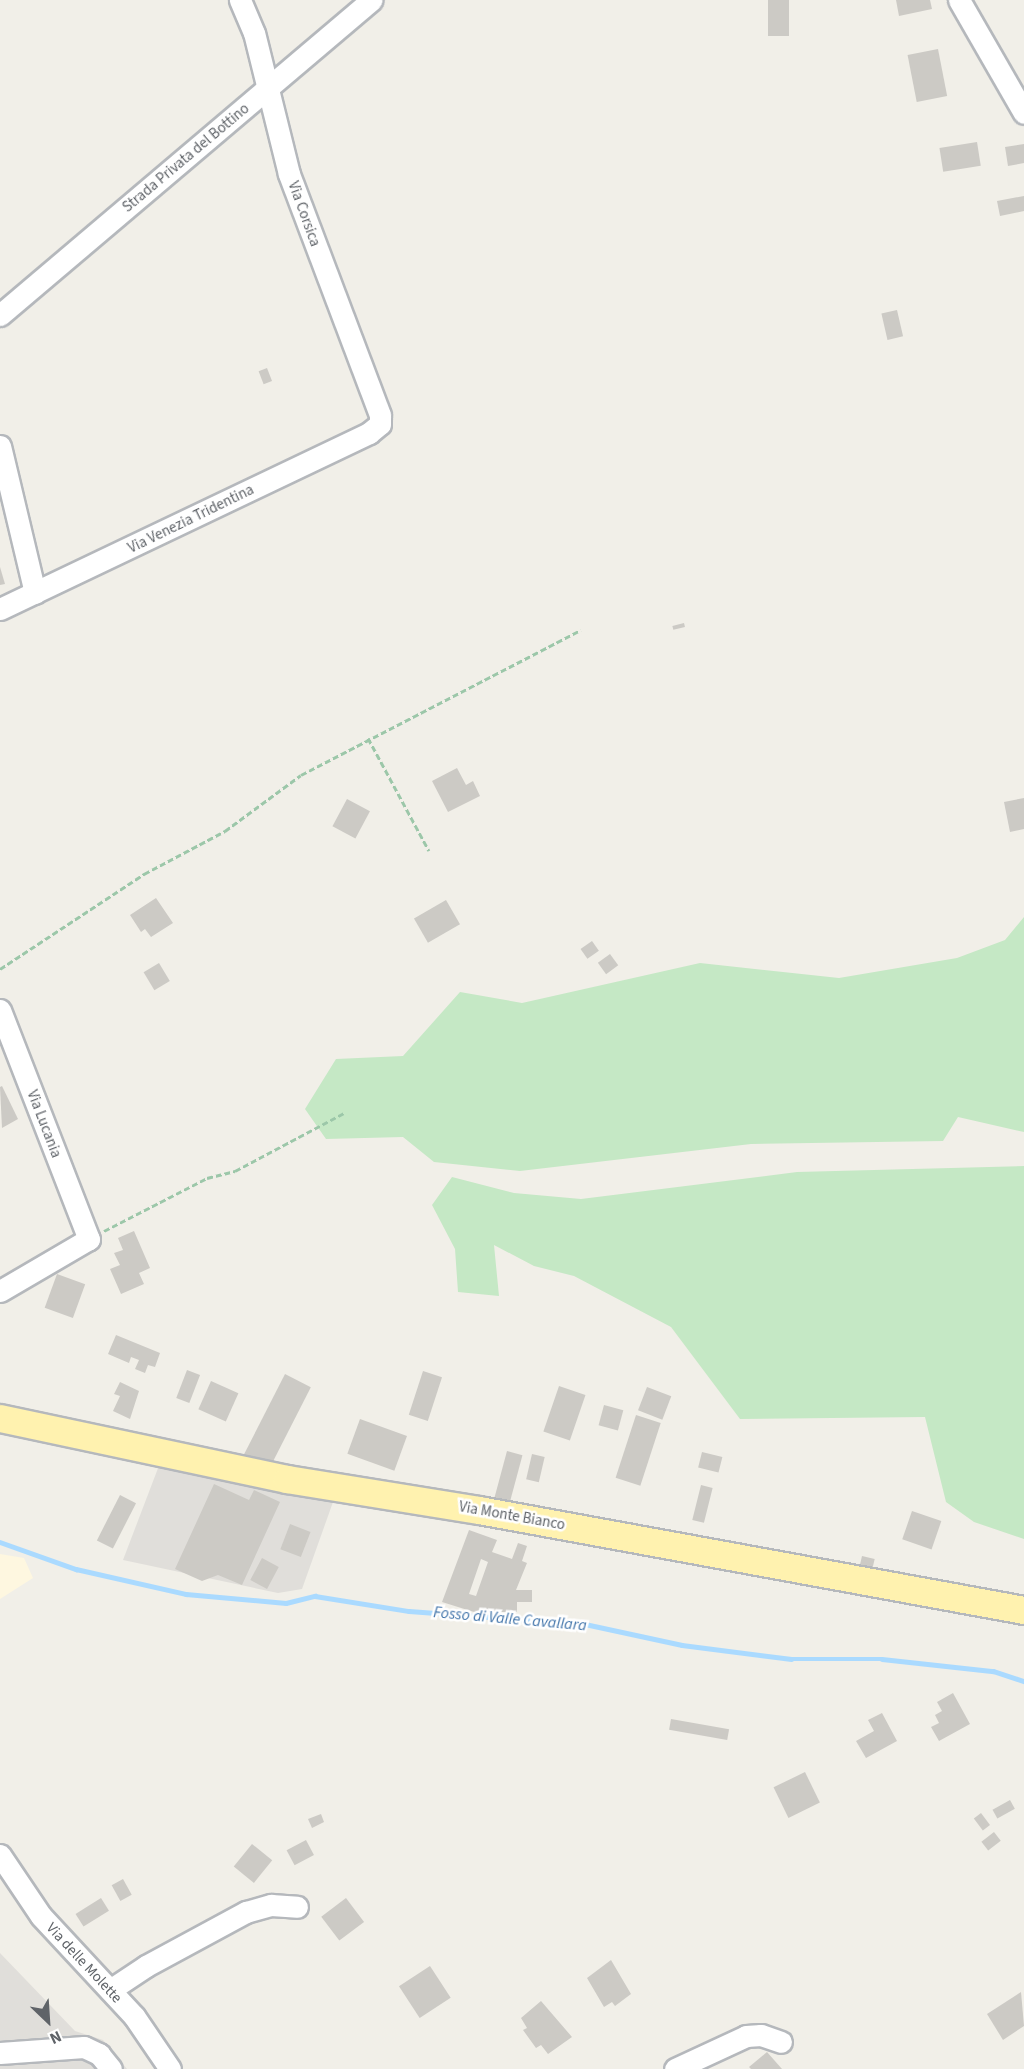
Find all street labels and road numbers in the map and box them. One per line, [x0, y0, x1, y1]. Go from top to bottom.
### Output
street label: Strada Privata del Bottino [119, 100, 253, 216]
street label: Via Corsica [284, 179, 324, 249]
street label: Via Venezia Tridentina [125, 481, 257, 557]
street label: Via Lucania [23, 1088, 65, 1160]
street label: Via Monte Bianco [458, 1498, 566, 1534]
street label: Via delle Molette [42, 1919, 126, 2007]

